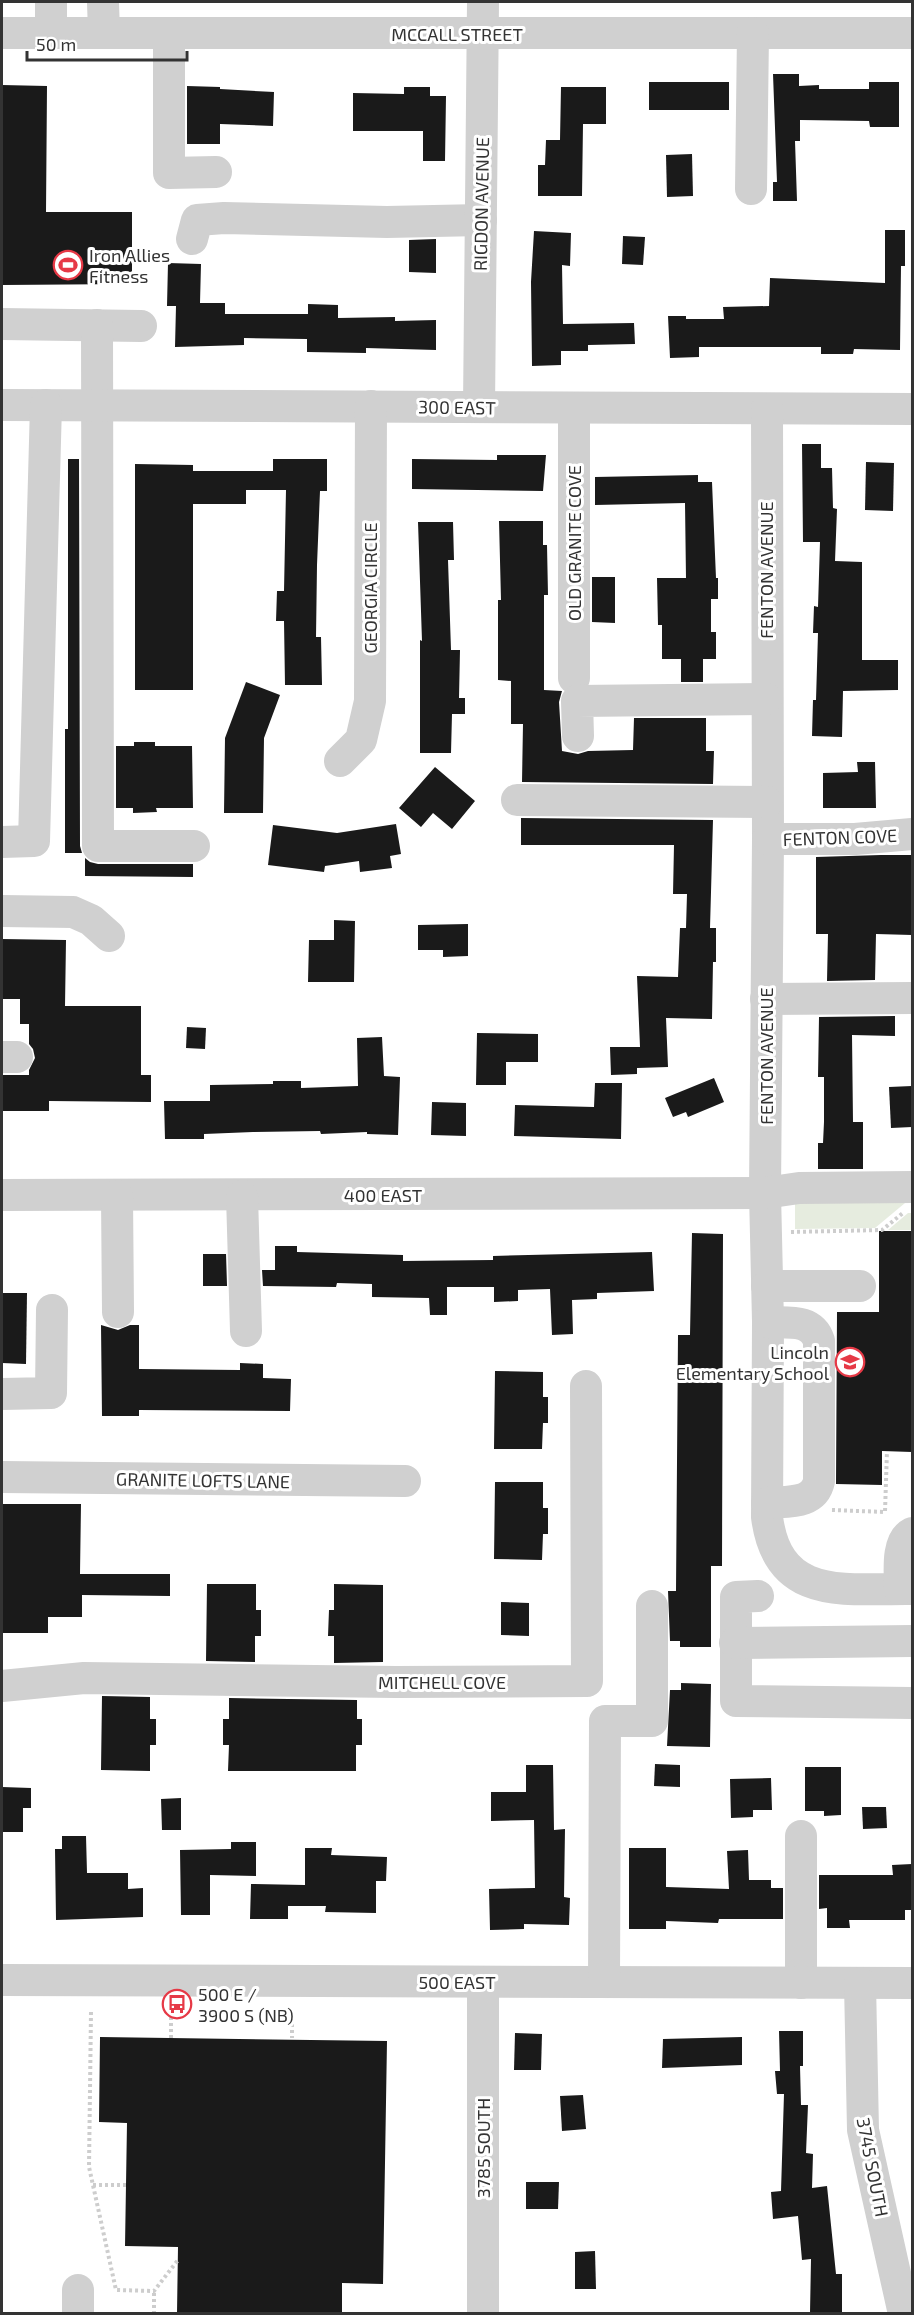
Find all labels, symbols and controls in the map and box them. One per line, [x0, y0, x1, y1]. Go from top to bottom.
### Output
street label: MCCALL STREET [391, 23, 523, 45]
scale bar [27, 24, 188, 62]
text: 50 m [36, 33, 76, 55]
street label: RIGDON AVENUE [469, 137, 493, 271]
place label: Iron Allies Fitness [89, 244, 170, 287]
sports icon: Iron Allies Fitness [52, 249, 84, 281]
street label: 300 EAST [418, 395, 497, 419]
street label: OLD GRANITE COVE [563, 465, 585, 621]
street label: FENTON AVENUE [755, 501, 777, 639]
street label: GEORGIA CIRCLE [359, 523, 381, 653]
street label: FENTON COVE [782, 824, 898, 850]
street label: FENTON AVENUE [755, 987, 777, 1125]
street label: 400 EAST [344, 1184, 423, 1206]
place label: Lincoln Elementary School [676, 1341, 830, 1384]
school or university icon: Lincoln Elementary School [834, 1346, 866, 1378]
street label: GRANITE LOFTS LANE [116, 1467, 290, 1493]
street label: MITCHELL COVE [378, 1671, 506, 1693]
street label: 500 EAST [418, 1971, 496, 1993]
place label: 500 E / 3900 S (NB) [198, 1983, 294, 2026]
bus stop icon: 500 E / 3900 S (NB) [161, 1988, 193, 2020]
street label: 3785 SOUTH [472, 2098, 494, 2198]
street label: 3745 SOUTH [853, 2116, 893, 2218]

